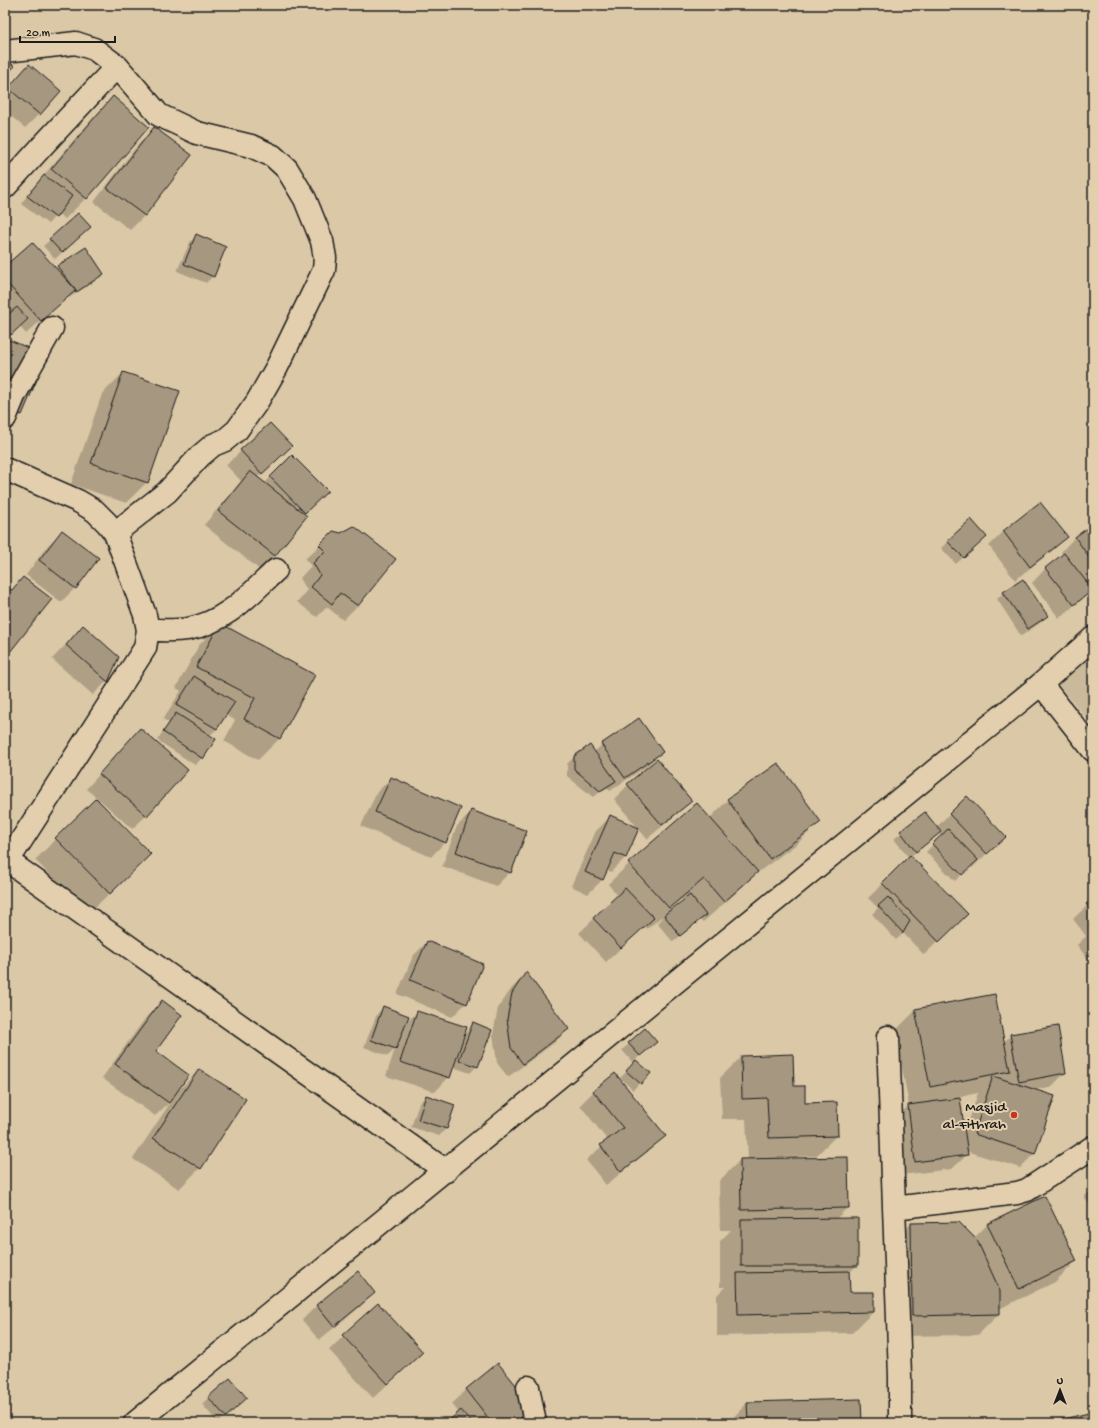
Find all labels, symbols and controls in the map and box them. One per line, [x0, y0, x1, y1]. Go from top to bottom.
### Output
scale bar [20, 18, 115, 44]
text: 20 m [26, 27, 51, 41]
place label: Masjid al-Fithrah [943, 1099, 1007, 1134]
marker: Masjid al-Fithrah [1009, 1110, 1019, 1120]
north arrow [1040, 1370, 1080, 1410]
text: U [1057, 1376, 1064, 1388]

